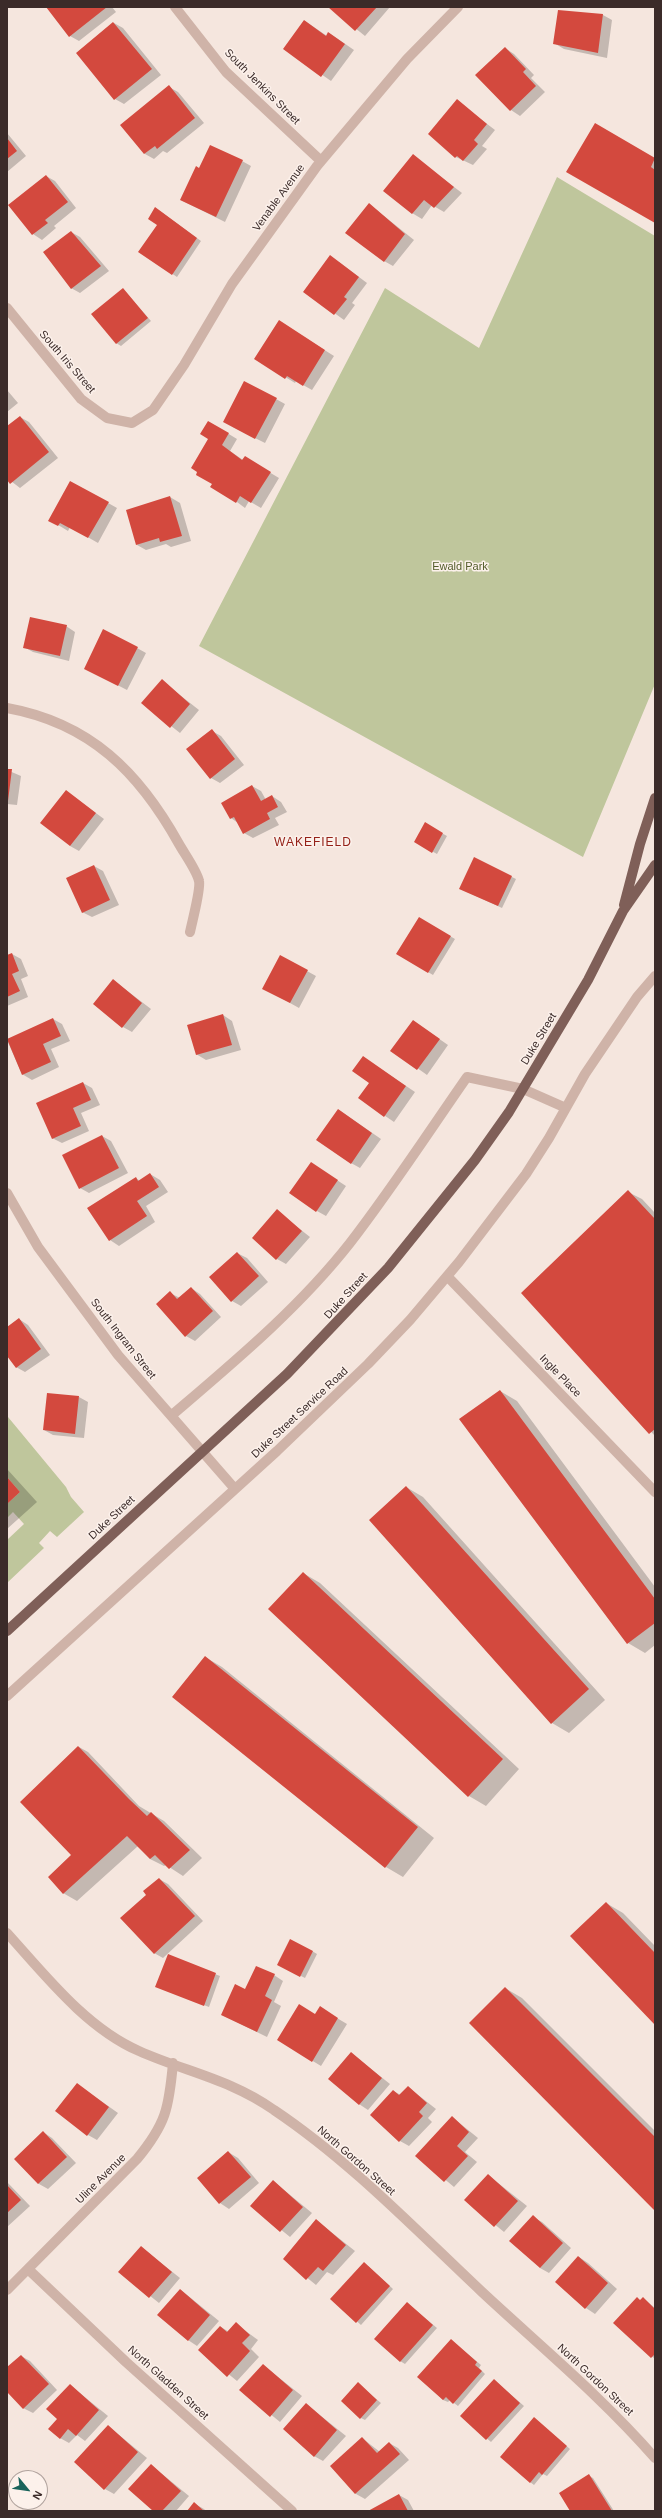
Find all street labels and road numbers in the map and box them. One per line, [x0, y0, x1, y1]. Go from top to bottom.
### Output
street label: South Jenkins Street [221, 46, 303, 128]
street label: Venable Avenue [250, 162, 308, 234]
street label: South Iris Street [36, 328, 98, 396]
street label: Duke Street [518, 1011, 560, 1067]
street label: Duke Street [322, 1270, 370, 1322]
street label: South Ingram Street [87, 1296, 159, 1382]
street label: Ingle Place [536, 1352, 584, 1400]
street label: Duke Street Service Road [249, 1365, 351, 1461]
street label: Duke Street [86, 1493, 138, 1543]
street label: North Gordon Street [314, 2124, 398, 2198]
street label: Uline Avenue [73, 2151, 129, 2207]
street label: North Gordon Street [554, 2341, 636, 2419]
street label: North Gladden Street [125, 2343, 211, 2423]

